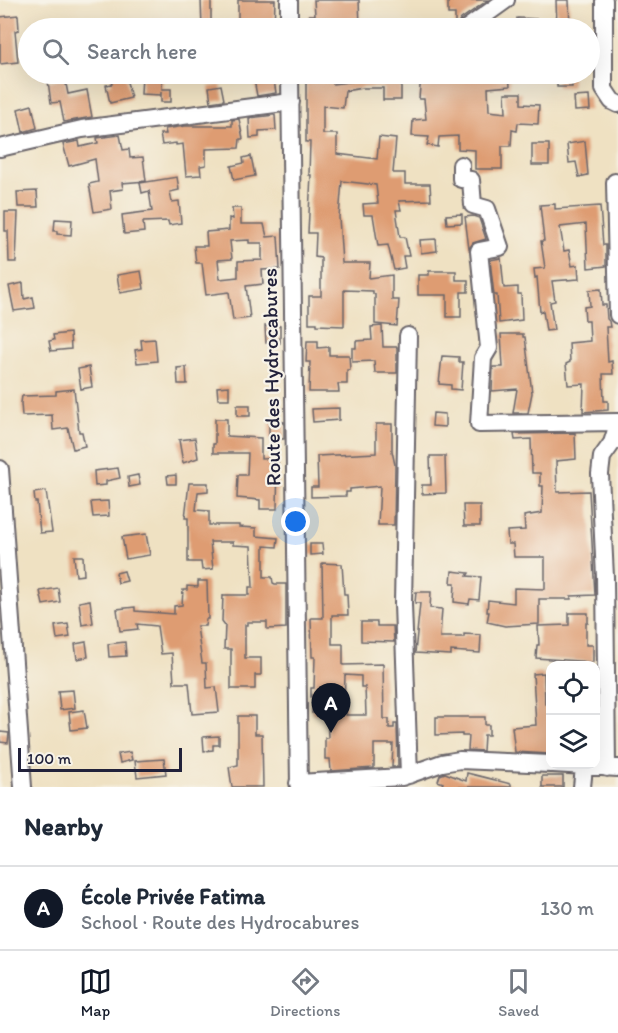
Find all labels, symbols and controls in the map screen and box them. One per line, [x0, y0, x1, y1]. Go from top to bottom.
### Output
search box [18, 18, 600, 84]
icon: search [39, 35, 72, 68]
text: Search here [87, 38, 197, 65]
street label: Route des Hydrocabures [257, 268, 285, 486]
your location [281, 507, 310, 536]
map controls [546, 661, 600, 769]
button: locate [546, 661, 600, 715]
pin: A [312, 684, 350, 733]
button: layers [546, 715, 600, 769]
scale bar [18, 745, 182, 772]
text: 100 m [27, 749, 71, 768]
text: Nearby [24, 810, 103, 842]
text: École Privée Fatima [81, 883, 265, 910]
text: A [37, 896, 50, 920]
text: 130 m [540, 896, 594, 920]
text: School · Route des Hydrocabures [81, 910, 359, 934]
tab: Map [79, 965, 112, 1020]
tab: Directions [270, 965, 340, 1020]
tab: Saved [498, 965, 539, 1020]

